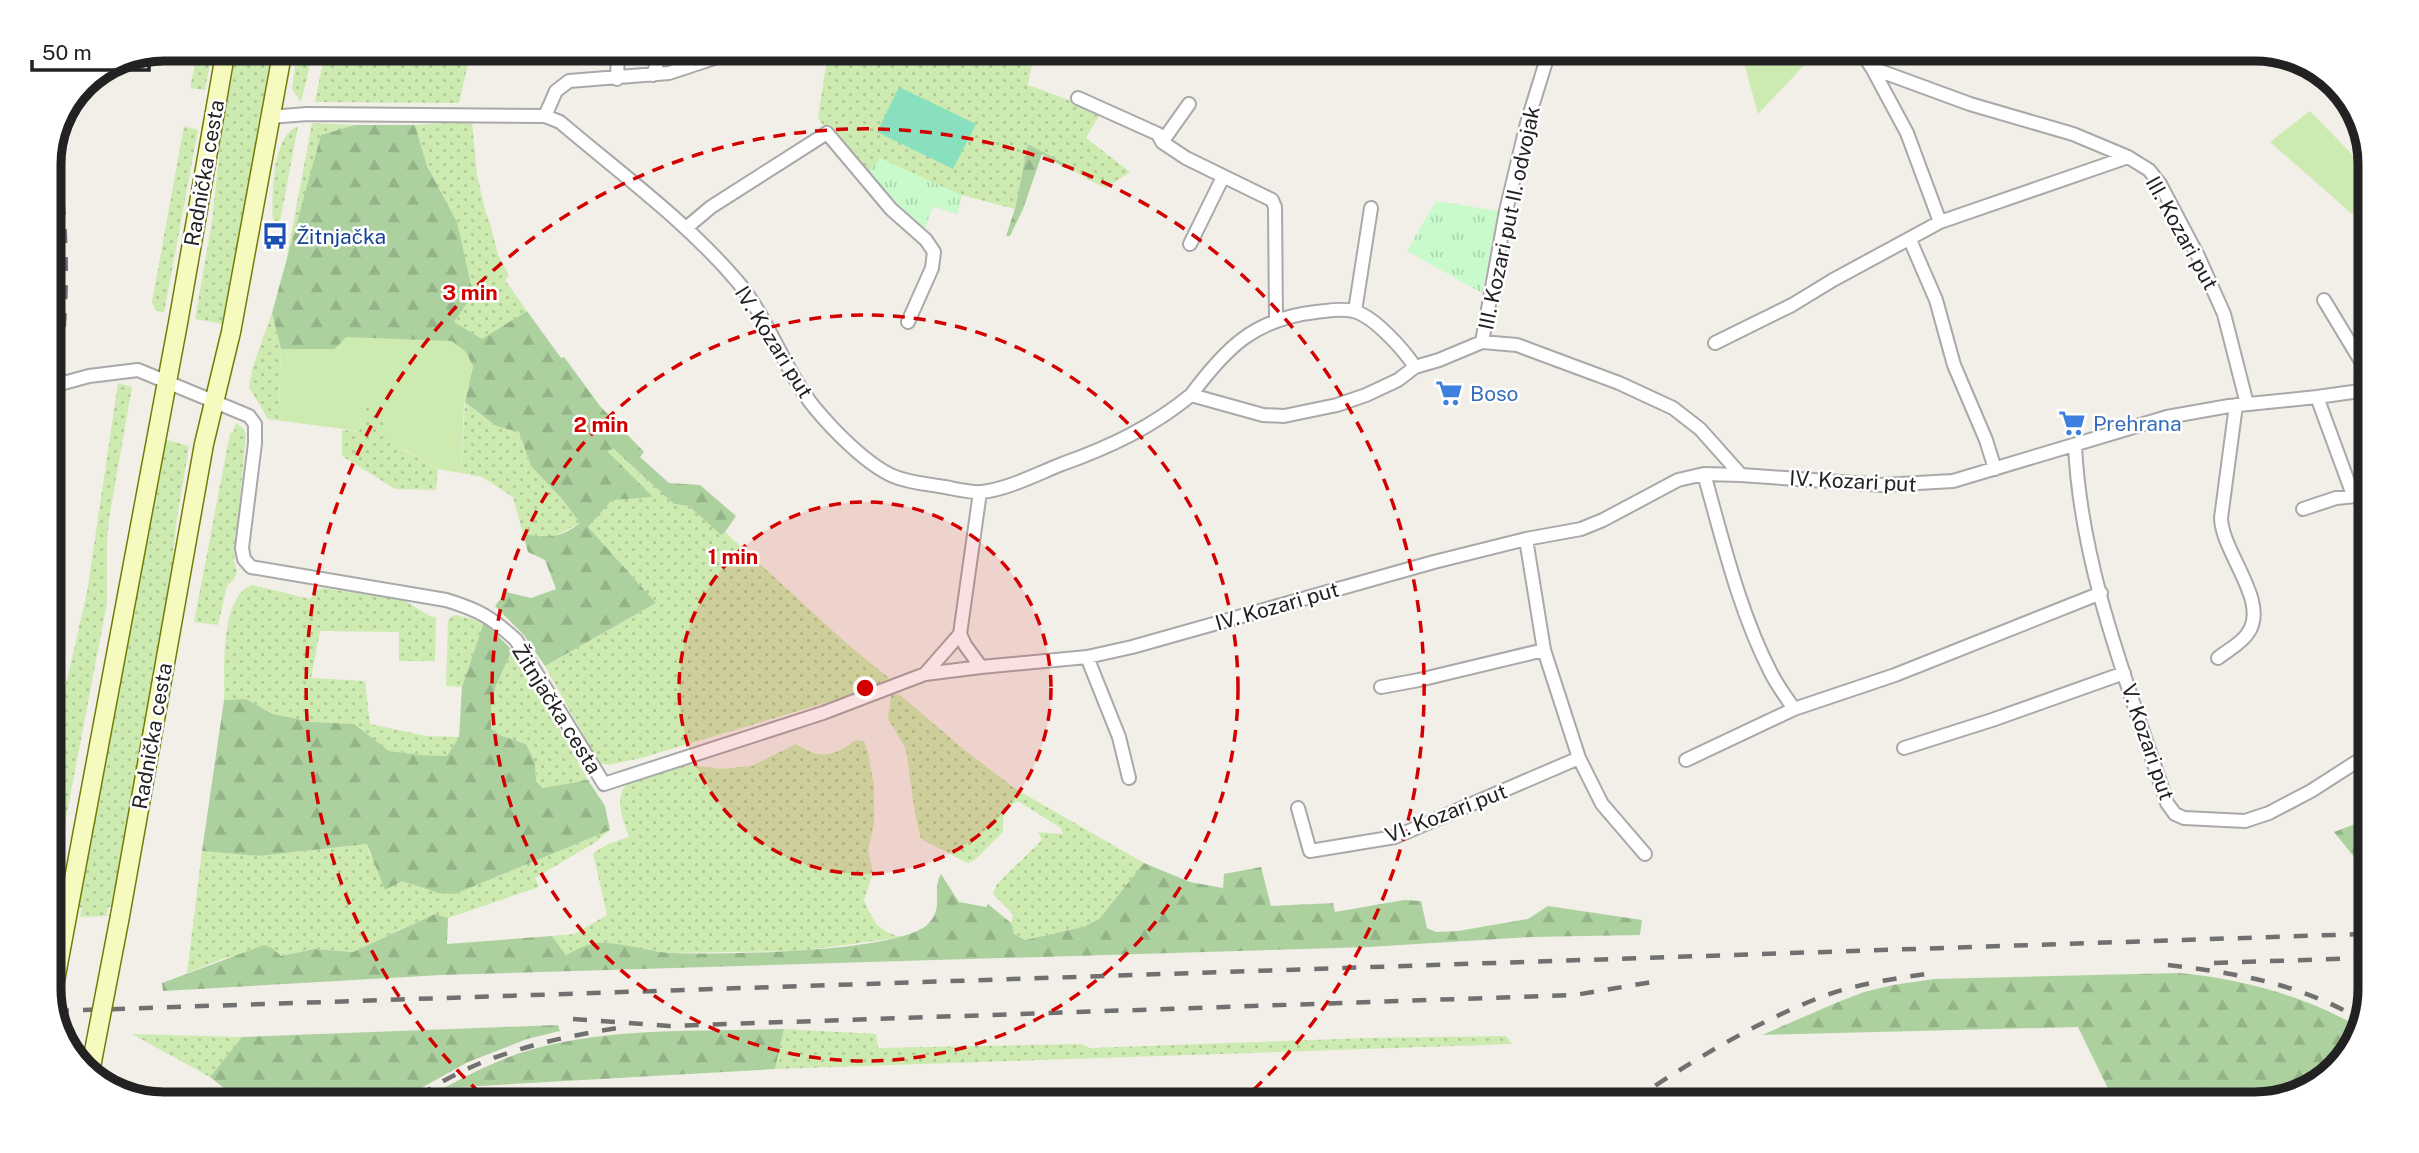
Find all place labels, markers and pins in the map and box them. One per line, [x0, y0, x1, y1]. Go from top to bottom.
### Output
bus stop icon: Žitnjačka [260, 221, 290, 251]
place label: Žitnjačka [296, 224, 386, 249]
supermarket icon: Boso [1434, 378, 1464, 408]
place label: Boso [1470, 381, 1518, 406]
supermarket icon: Prehrana [2057, 408, 2087, 438]
place label: Prehrana [2093, 411, 2182, 436]
centre of rings [853, 676, 877, 700]

